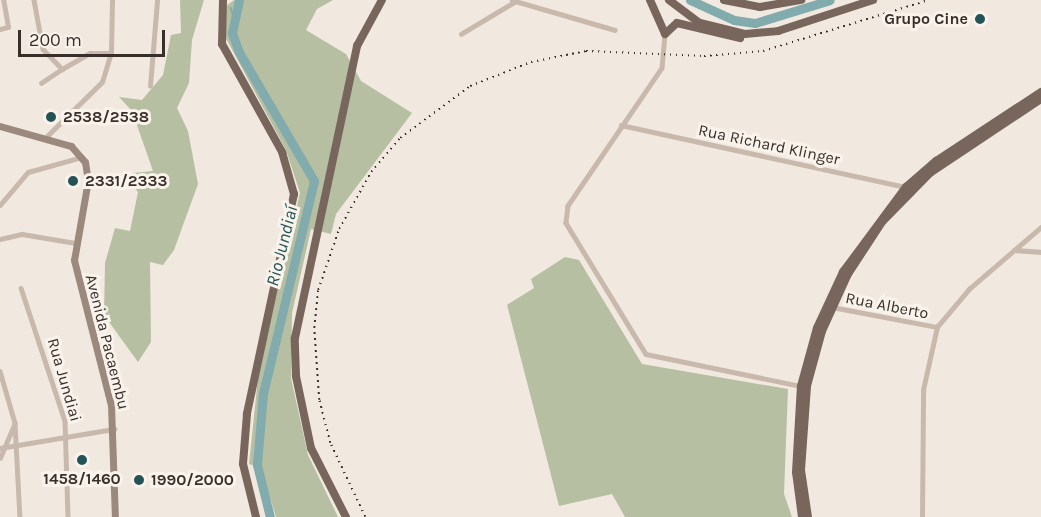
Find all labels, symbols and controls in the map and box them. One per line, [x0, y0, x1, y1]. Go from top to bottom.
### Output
place label: Grupo Cine [884, 9, 968, 29]
marker: Grupo Cine [973, 12, 987, 26]
scale bar [21, 18, 168, 56]
text: 200 m [29, 29, 82, 51]
place label: 2538/2538 [63, 107, 149, 127]
marker: 2538/2538 [44, 110, 58, 124]
street label: Rua Richard Klinger [697, 121, 841, 169]
place label: 2331/2333 [85, 171, 167, 191]
marker: 2331/2333 [66, 174, 80, 188]
water label: Rio Jundiaí [262, 204, 302, 288]
street label: Avenida Pacaembu [81, 272, 133, 412]
street label: Rua Alberto [844, 289, 930, 323]
street label: Rua Jundiai [43, 336, 85, 424]
marker: 1458/1460 [75, 453, 89, 467]
place label: 1458/1460 [43, 469, 121, 489]
place label: 1990/2000 [151, 470, 234, 490]
marker: 1990/2000 [132, 473, 146, 487]

